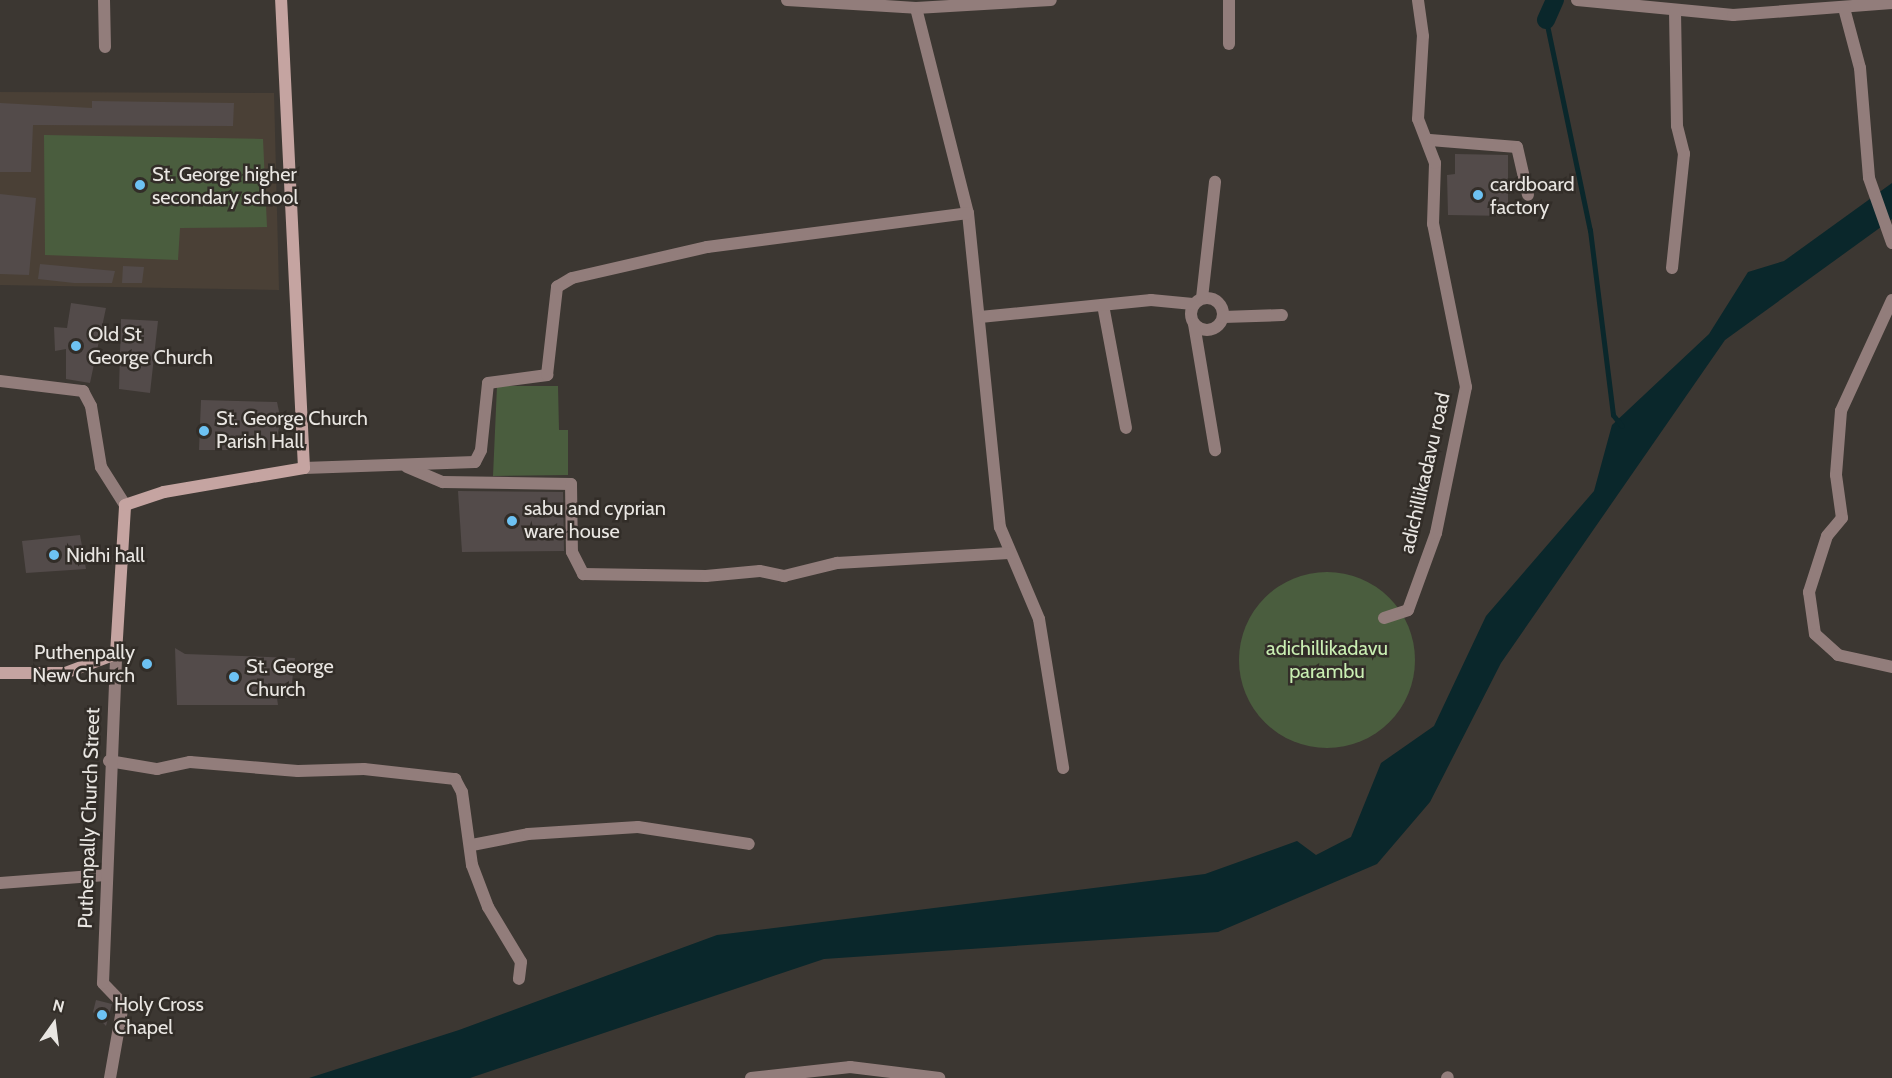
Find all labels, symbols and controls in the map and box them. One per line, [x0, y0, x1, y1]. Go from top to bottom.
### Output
place label: St. George higher secondary school [152, 162, 298, 209]
place label: cardboard factory [1490, 172, 1575, 219]
marker: St. George higher secondary school [133, 178, 147, 192]
marker: cardboard factory [1471, 188, 1485, 202]
place label: Old St George Church [88, 322, 213, 369]
marker: Old St George Church [69, 339, 83, 353]
street label: adichillikadavu road [1395, 390, 1455, 556]
place label: St. George Church Parish Hall [216, 407, 368, 454]
marker: St. George Church Parish Hall [197, 424, 211, 438]
place label: sabu and cyprian ware house [524, 497, 666, 544]
marker: sabu and cyprian ware house [505, 514, 519, 528]
place label: Nidhi hall [66, 543, 145, 567]
marker: Nidhi hall [47, 548, 61, 562]
park label: adichillikadavu parambu [1266, 636, 1388, 683]
place label: Puthenpally New Church [32, 640, 135, 687]
place label: St. George Church [246, 654, 334, 701]
marker: Puthenpally New Church [140, 657, 154, 671]
marker: St. George Church [227, 670, 241, 684]
street label: Puthenpally Church Street [73, 707, 105, 929]
place label: Holy Cross Chapel [114, 992, 204, 1039]
north arrow [24, 994, 84, 1054]
text: N [51, 995, 66, 1017]
marker: Holy Cross Chapel [95, 1008, 109, 1022]

